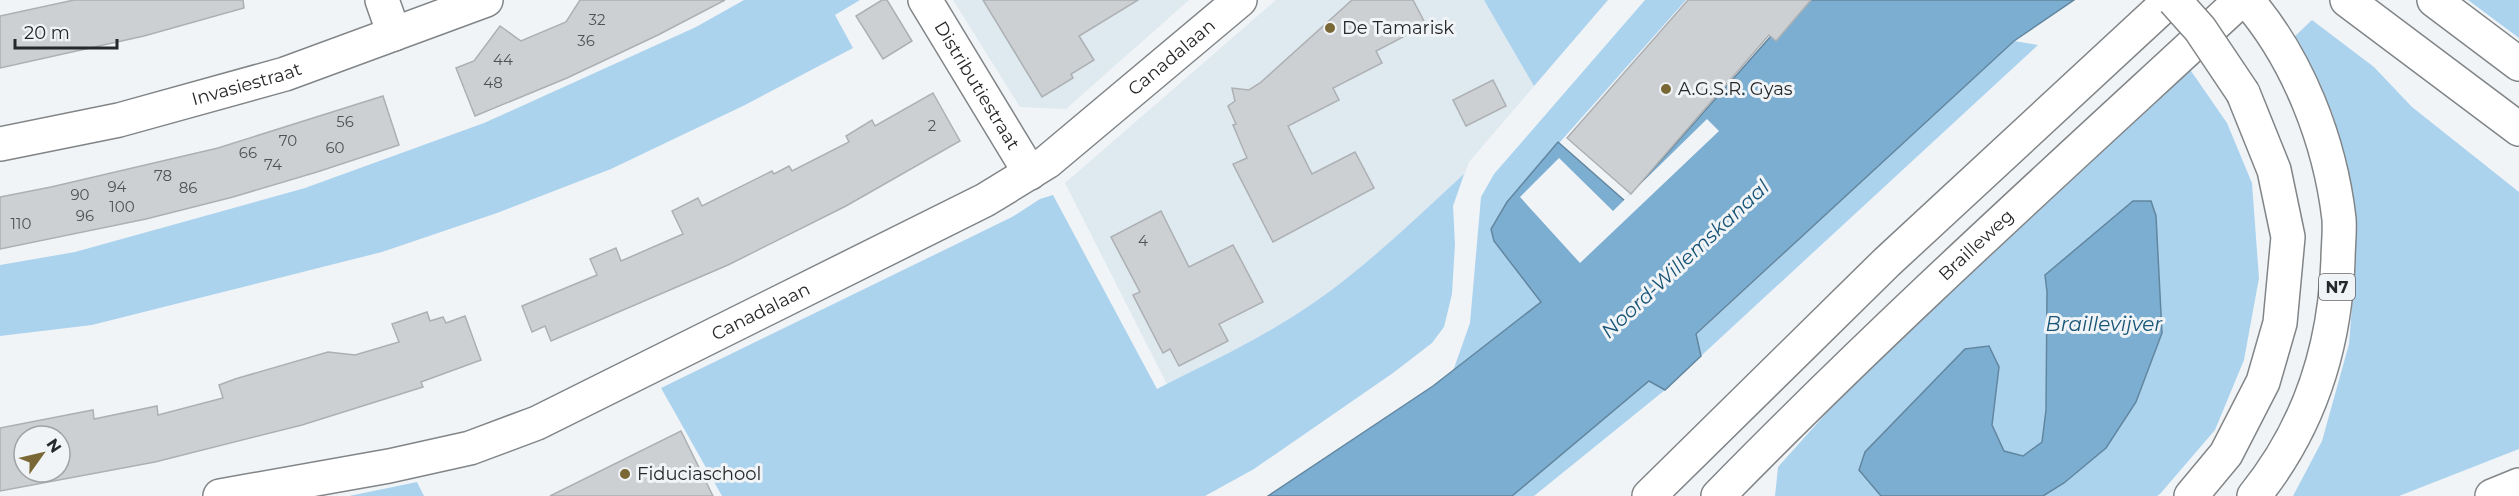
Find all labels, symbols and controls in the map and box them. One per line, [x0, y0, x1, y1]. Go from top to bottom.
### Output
house number: 32 [589, 10, 605, 29]
scale bar [15, 12, 117, 50]
street label: Canadalaan [1124, 15, 1220, 100]
street label: Distributiestraat [930, 17, 1024, 154]
place label: De Tamarisk [1342, 17, 1454, 39]
marker: De Tamarisk [1323, 21, 1337, 35]
text: 20 m [24, 22, 70, 44]
house number: 36 [577, 31, 595, 50]
house number: 44 [493, 50, 513, 69]
street label: Invasiestraat [189, 58, 305, 110]
house number: 48 [483, 73, 503, 92]
place label: A.G.S.R. Gyas [1678, 78, 1793, 100]
marker: A.G.S.R. Gyas [1659, 82, 1673, 96]
house number: 56 [336, 112, 354, 131]
house number: 2 [928, 116, 936, 135]
house number: 70 [279, 131, 297, 150]
house number: 60 [325, 138, 345, 157]
house number: 66 [239, 143, 257, 162]
house number: 74 [264, 155, 282, 174]
house number: 78 [154, 166, 172, 185]
water label: Noord-Willemskanaal [1596, 174, 1774, 343]
house number: 94 [107, 177, 127, 196]
house number: 86 [179, 178, 197, 197]
house number: 90 [70, 185, 90, 204]
house number: 100 [109, 197, 135, 216]
street label: Brailleweg [1934, 205, 2018, 285]
house number: 96 [76, 206, 94, 225]
house number: 110 [11, 214, 31, 233]
house number: 4 [1138, 231, 1148, 250]
road number: N7 [2319, 274, 2355, 300]
street label: Canadalaan [708, 278, 814, 345]
water label: Braillevijver [2046, 312, 2163, 336]
north arrow [12, 424, 72, 484]
text: N [43, 435, 66, 457]
place label: Fiduciaschool [637, 463, 761, 485]
marker: Fiduciaschool [618, 467, 632, 481]

